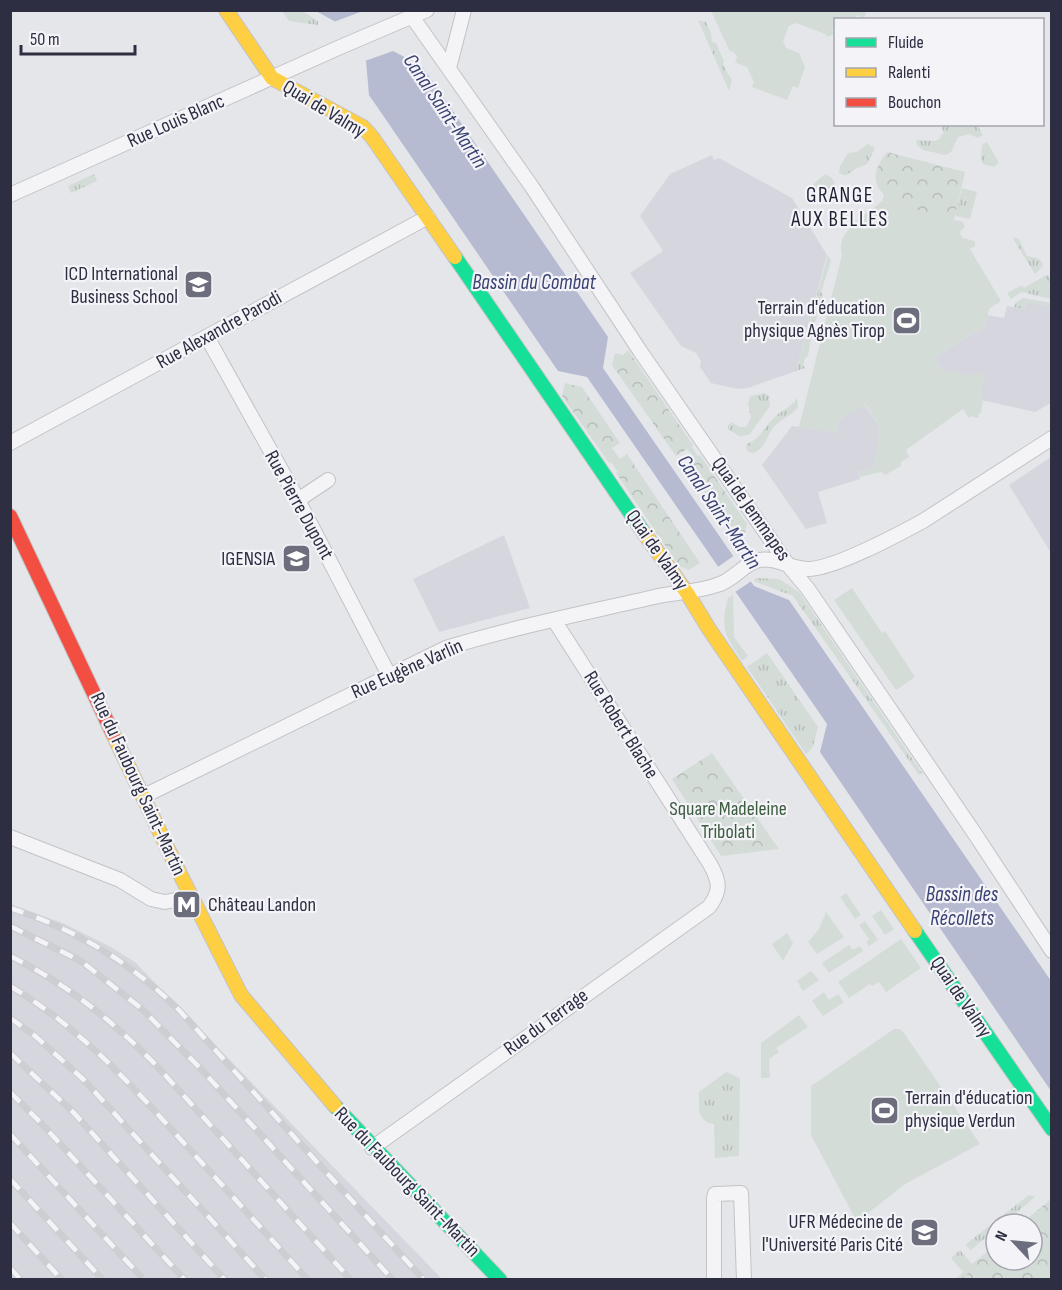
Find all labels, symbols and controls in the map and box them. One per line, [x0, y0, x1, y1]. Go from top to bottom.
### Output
scale bar [21, 18, 135, 56]
legend [834, 18, 1044, 126]
text: 50 m [30, 29, 60, 50]
text: Fluide [888, 32, 924, 53]
water label: Canal Saint-Martin [398, 49, 492, 173]
text: Ralenti [888, 62, 930, 83]
street label: Quai de Valmy [278, 75, 370, 143]
street label: Rue Louis Blanc [124, 89, 228, 153]
text: Bouchon [888, 92, 941, 113]
district label: GRANGE AUX BELLES [790, 183, 889, 232]
place label: ICD International Business School [64, 262, 178, 309]
school or university icon: ICD International Business School [183, 269, 215, 301]
water label: Bassin du Combat [472, 270, 596, 295]
street label: Rue Alexandre Parodi [152, 286, 286, 374]
place label: Terrain d'éducation physique Agnès Tirop [744, 296, 885, 343]
sports icon: Terrain d'éducation physique Agnès Tirop [890, 304, 922, 336]
street label: Rue Pierre Dupont [259, 446, 339, 564]
water label: Canal Saint-Martin [672, 450, 766, 574]
street label: Quai de Jemmapes [706, 452, 796, 566]
street label: Quai de Valmy [621, 505, 694, 595]
school or university icon: IGENSIA [280, 543, 312, 575]
place label: IGENSIA [221, 547, 275, 571]
street label: Rue Eugène Varlin [348, 634, 466, 704]
street label: Rue Robert Blache [578, 667, 664, 783]
street label: Rue du Faubourg Saint-Martin [85, 689, 191, 879]
park label: Square Madeleine Tribolati [669, 797, 787, 844]
water label: Bassin des Récollets [926, 882, 999, 931]
metro station icon: Château Landon [171, 889, 203, 921]
place label: Château Landon [208, 893, 316, 917]
street label: Quai de Valmy [925, 952, 997, 1042]
street label: Rue du Terrage [499, 983, 593, 1061]
place label: Terrain d'éducation physique Verdun [905, 1086, 1033, 1133]
sports icon: Terrain d'éducation physique Verdun [868, 1094, 900, 1126]
street label: Rue du Faubourg Saint-Martin [329, 1102, 485, 1262]
place label: UFR Médecine de l'Université Paris Cité [762, 1210, 903, 1257]
north arrow [984, 1212, 1044, 1272]
school or university icon: UFR Médecine de l'Université Paris Cité [908, 1217, 940, 1249]
text: N [991, 1228, 1012, 1244]

